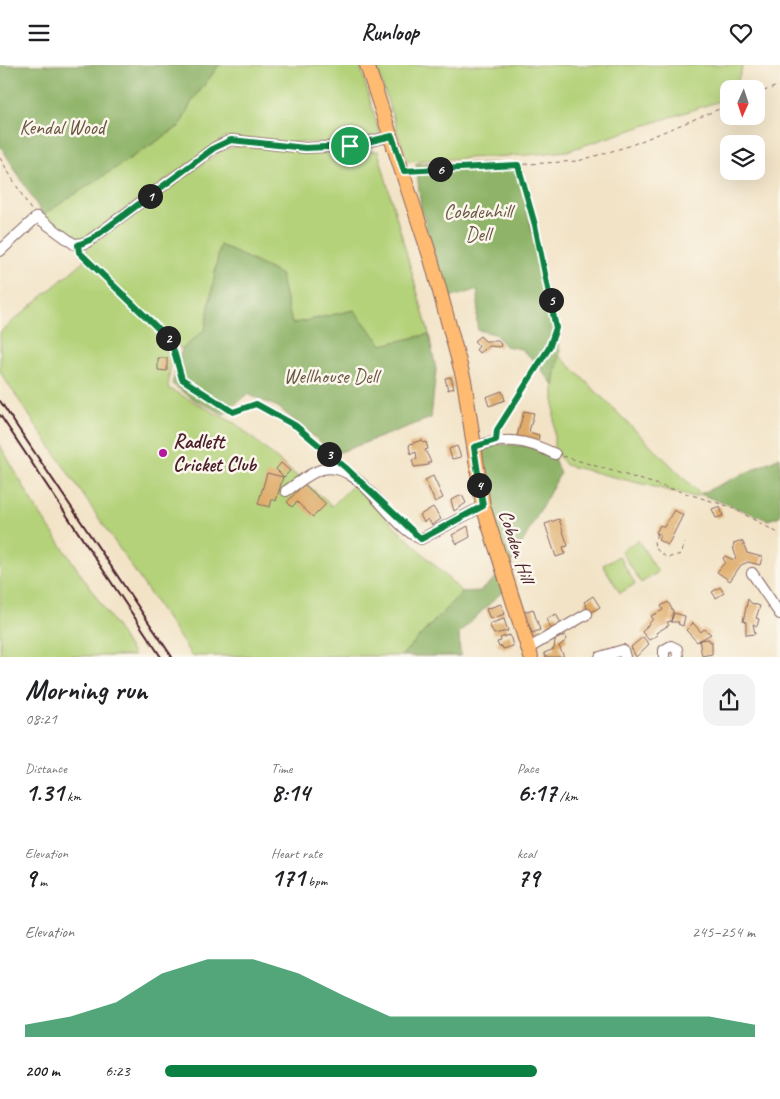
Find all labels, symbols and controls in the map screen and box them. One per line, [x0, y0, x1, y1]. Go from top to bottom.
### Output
icon: menu [25, 19, 53, 47]
text: Runloop [361, 19, 419, 47]
icon: heart [727, 19, 755, 47]
north arrow [720, 80, 765, 125]
map controls [720, 80, 765, 180]
park label: Kendal Wood [19, 115, 108, 140]
pin [329, 125, 371, 167]
icon: arrive [336, 132, 364, 160]
button: layers [720, 135, 765, 180]
pin: 6 [428, 157, 452, 181]
text: 6 [437, 161, 444, 178]
pin: 1 [138, 183, 162, 209]
text: 1 [147, 188, 154, 205]
park label: Cobdenhill Dell [444, 199, 516, 247]
pin: 5 [538, 287, 564, 313]
text: 5 [548, 292, 555, 309]
pin: 2 [156, 325, 180, 351]
text: 2 [165, 330, 172, 347]
park label: Wellhouse Dell [284, 364, 382, 389]
place label: Radlett Cricket Club [173, 429, 258, 477]
pin: 3 [316, 441, 342, 467]
text: 3 [326, 446, 333, 463]
marker: Radlett Cricket Club [157, 447, 169, 459]
pin: 4 [466, 473, 492, 497]
text: 4 [476, 477, 483, 494]
street label: Cobden Hill [493, 507, 541, 589]
text: Morning run [25, 672, 147, 707]
button: share [703, 674, 755, 726]
text: 08:21 [25, 709, 57, 729]
text: Distance [25, 760, 67, 777]
text: Time [271, 760, 292, 777]
text: Pace [517, 760, 539, 777]
text: 1.31 [25, 777, 64, 809]
text: 8:14 [271, 777, 310, 809]
text: 6:17 [517, 777, 556, 809]
text: km [64, 788, 81, 805]
text: /km [556, 788, 578, 805]
text: Elevation [25, 845, 68, 862]
text: Heart rate [271, 845, 322, 862]
text: kcal [517, 845, 536, 862]
text: 9 [25, 862, 36, 894]
text: 171 [271, 862, 305, 894]
text: 79 [517, 862, 539, 894]
text: m [36, 873, 47, 890]
text: bpm [305, 873, 327, 890]
text: Elevation [25, 922, 74, 942]
text: 245–254 m [692, 922, 755, 942]
text: 200 m [25, 1061, 60, 1081]
text: 6:23 [105, 1061, 130, 1081]

